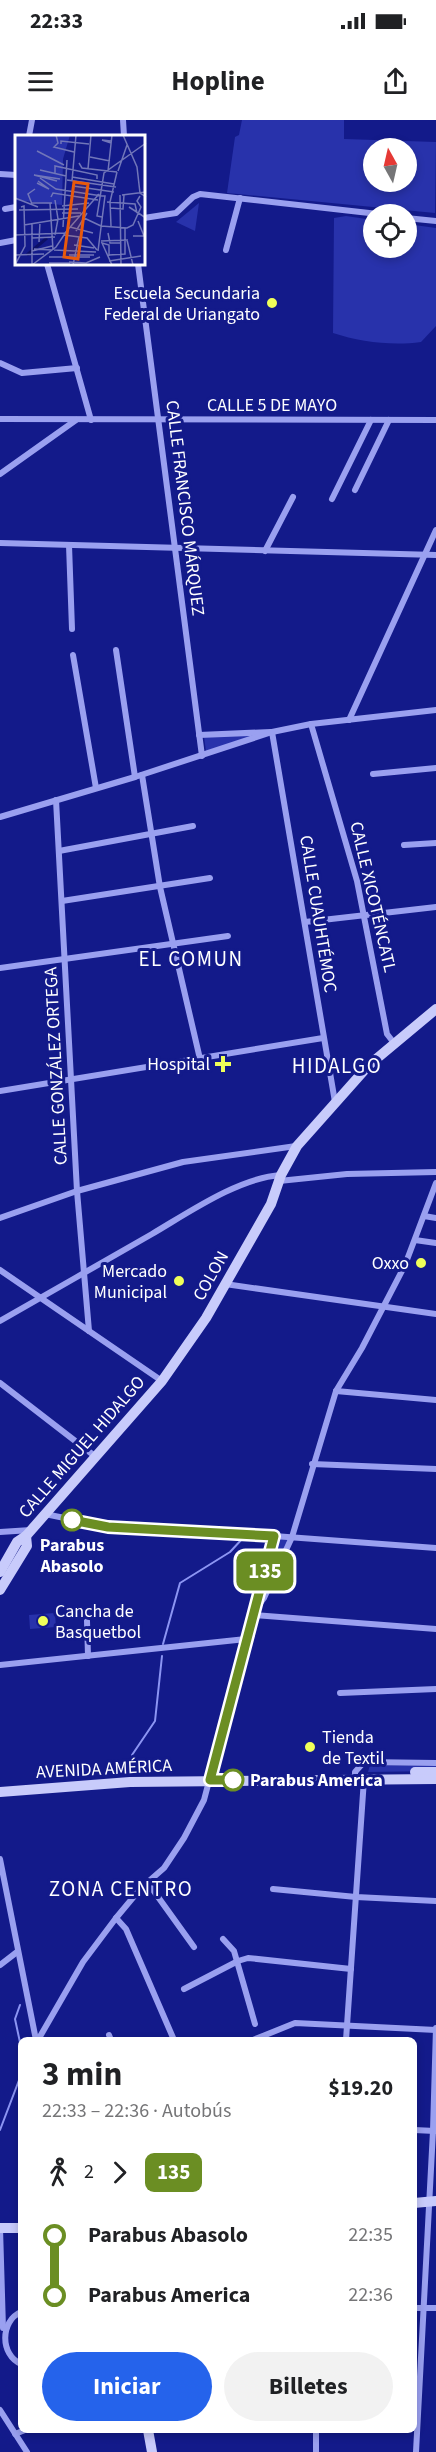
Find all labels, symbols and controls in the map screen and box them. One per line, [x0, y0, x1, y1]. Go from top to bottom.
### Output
text: 22:33 [30, 5, 83, 37]
text: Hopline [171, 62, 265, 101]
icon: menu [24, 65, 57, 98]
icon: share [379, 65, 412, 98]
inset map [15, 135, 146, 266]
north arrow [363, 138, 417, 192]
map controls [363, 138, 417, 258]
button: locate [363, 204, 417, 258]
place label: Escuela Secundaria Federal de Uriangato [104, 281, 260, 327]
marker: Escuela Secundaria Federal de Uriangato [265, 296, 279, 310]
street label: CALLE 5 DE MAYO [207, 393, 337, 418]
street label: CALLE FRANCISCO MÁRQUEZ [159, 399, 211, 617]
street label: CALLE XICOTÉNCATL [343, 819, 403, 975]
street label: CALLE CUAUHTÉMOC [293, 833, 343, 995]
district label: EL COMUN [138, 944, 244, 974]
street label: CALLE GONZÁLEZ ORTEGA [38, 966, 74, 1166]
district label: HIDALGO [292, 1051, 382, 1081]
place label: Hospital [147, 1052, 210, 1077]
marker: Hospital [214, 1055, 232, 1073]
street label: COLON [187, 1247, 235, 1305]
place label: Oxxo [372, 1251, 409, 1276]
marker: Oxxo [414, 1256, 428, 1270]
place label: Mercado Municipal [94, 1259, 167, 1305]
marker: Mercado Municipal [172, 1274, 186, 1288]
street label: CALLE MIGUEL HIDALGO [13, 1370, 151, 1524]
marker: Parabus Abasolo [61, 1509, 83, 1531]
place label: Parabus Abasolo [39, 1533, 104, 1579]
line badge: 135 [230, 1552, 300, 1590]
text: 135 [248, 1556, 282, 1586]
place label: Cancha de Basquetbol [55, 1599, 141, 1645]
marker: Cancha de Basquetbol [36, 1614, 50, 1628]
place label: Tienda de Textil [322, 1725, 384, 1771]
marker: Tienda de Textil [303, 1740, 317, 1754]
street label: AVENIDA AMÉRICA [35, 1753, 173, 1785]
place label: Parabus America [250, 1768, 383, 1793]
marker: Parabus America [222, 1769, 244, 1791]
district label: ZONA CENTRO [49, 1874, 193, 1904]
text: 3 min [42, 2051, 122, 2098]
text: $19.20 [328, 2072, 393, 2104]
text: 22:33 – 22:36 · Autobús [42, 2097, 231, 2125]
icon: walk [42, 2156, 75, 2189]
icon: forward [103, 2156, 136, 2189]
text: 135 [157, 2157, 190, 2187]
text: 2 [84, 2158, 94, 2186]
text: Parabus Abasolo [88, 2219, 248, 2251]
text: 22:35 [348, 2221, 393, 2249]
text: Parabus America [88, 2279, 250, 2311]
text: 22:36 [348, 2281, 393, 2309]
button: Iniciar [42, 2352, 212, 2421]
button: Billetes [224, 2352, 393, 2421]

